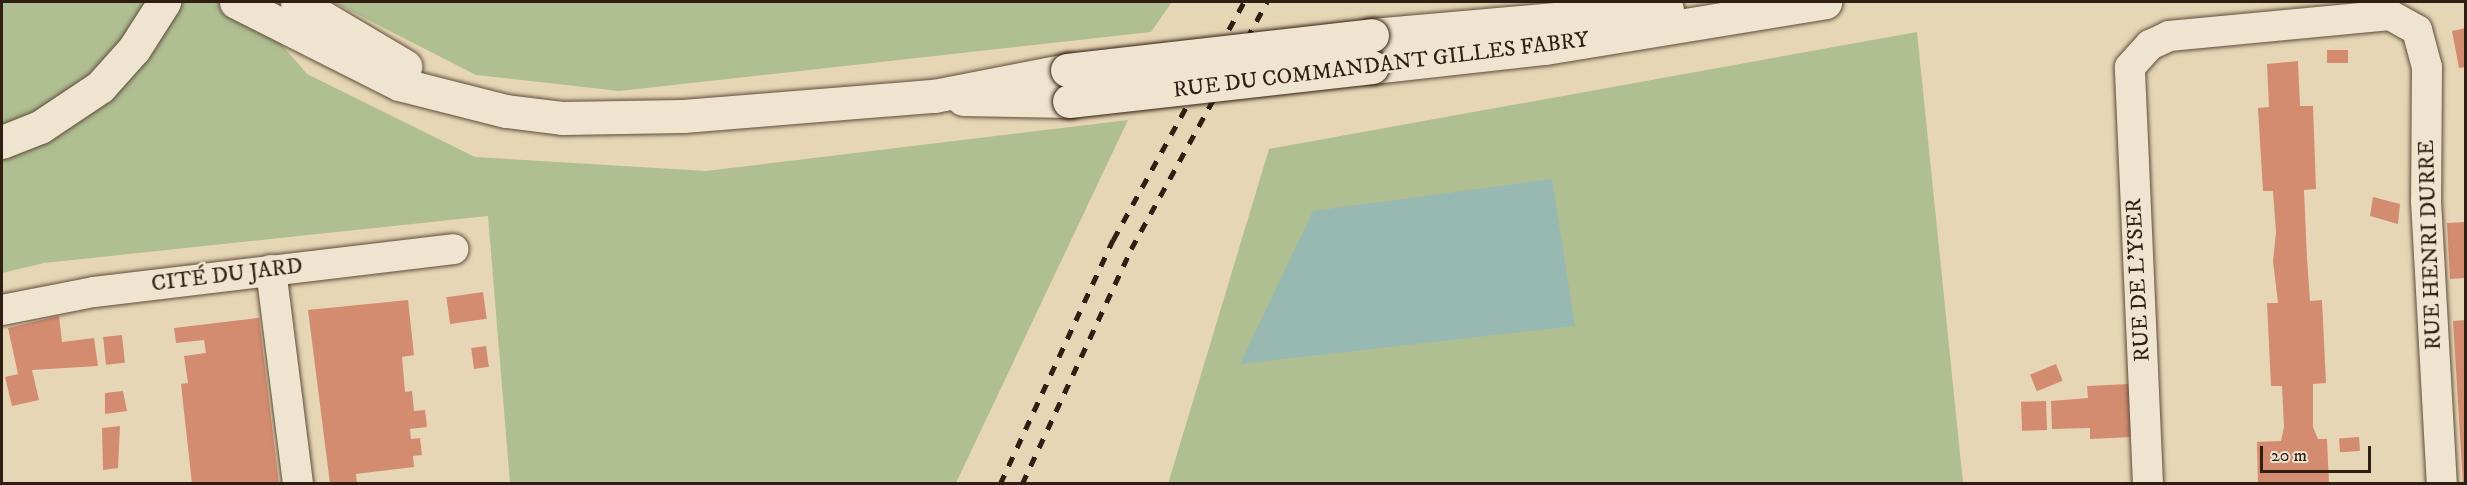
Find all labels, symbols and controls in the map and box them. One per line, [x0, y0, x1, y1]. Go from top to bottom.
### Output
street label: RUE DU COMMANDANT GILLES FABRY [1172, 26, 1590, 104]
street label: RUE HENRI DURRE [2413, 139, 2447, 351]
street label: RUE DE L'YSER [2121, 197, 2155, 363]
street label: CITÉ DU JARD [150, 253, 304, 297]
scale bar [2263, 434, 2374, 472]
text: 20 m [2271, 445, 2307, 467]

